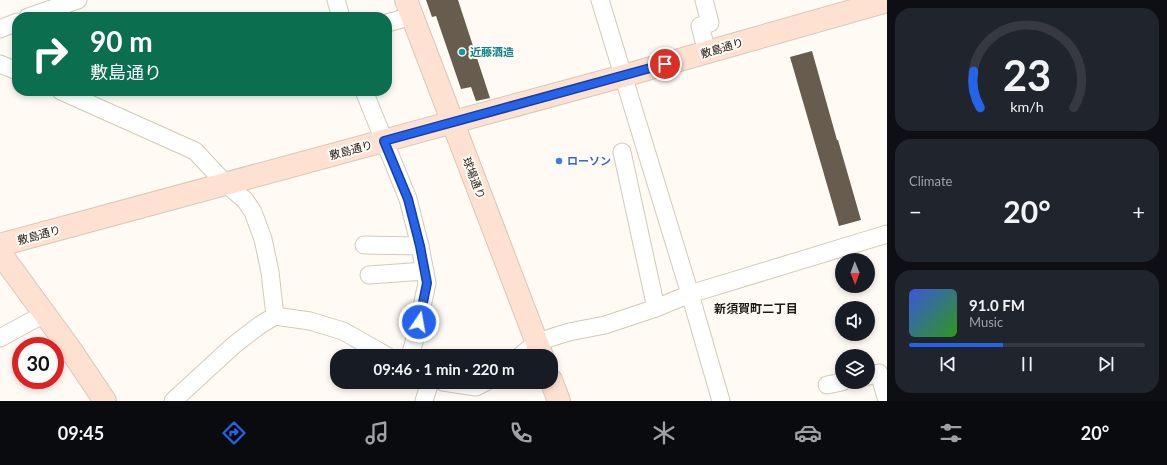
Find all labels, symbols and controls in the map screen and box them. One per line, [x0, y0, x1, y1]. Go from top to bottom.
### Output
text: 90 m [90, 24, 153, 58]
icon: right [24, 28, 76, 80]
street label: 敷島通り [699, 35, 745, 60]
place label: 近藤酒造 [470, 45, 514, 58]
marker: 近藤酒造 [457, 47, 467, 57]
pin [648, 47, 682, 81]
text: 23 [1003, 49, 1051, 99]
icon: arrive [654, 53, 676, 75]
text: 敷島通り [90, 61, 162, 83]
text: km/h [1010, 97, 1044, 114]
street label: 敷島通り [328, 138, 374, 161]
place label: ローソン [567, 154, 611, 167]
street label: 球場通り [461, 155, 488, 201]
marker: ローソン [554, 156, 564, 166]
text: Climate [909, 173, 952, 189]
text: 20° [1003, 193, 1051, 229]
text: − [909, 198, 922, 225]
text: + [1132, 198, 1145, 225]
street label: 敷島通り [16, 223, 62, 246]
north arrow [835, 253, 875, 293]
map controls [835, 253, 875, 389]
text: 91.0 FM [969, 296, 1025, 314]
position arrow [398, 301, 440, 343]
district label: 新須賀町二丁目 [714, 301, 798, 316]
button: sound [835, 301, 875, 341]
text: Music [969, 314, 1003, 330]
speed limit sign: 30 [12, 337, 64, 389]
button: layers [835, 349, 875, 389]
icon: previous [937, 353, 959, 375]
icon: pause [1016, 353, 1038, 375]
icon: next [1095, 353, 1117, 375]
text: 09:46 · 1 min · 220 m [374, 360, 514, 378]
icon: directions [220, 419, 248, 447]
icon: music [363, 419, 391, 447]
icon: phone [507, 419, 535, 447]
icon: climate [650, 419, 678, 447]
icon: car [794, 419, 822, 447]
icon: filters [937, 419, 965, 447]
text: 09:45 [58, 422, 104, 444]
text: 20° [1081, 422, 1109, 444]

